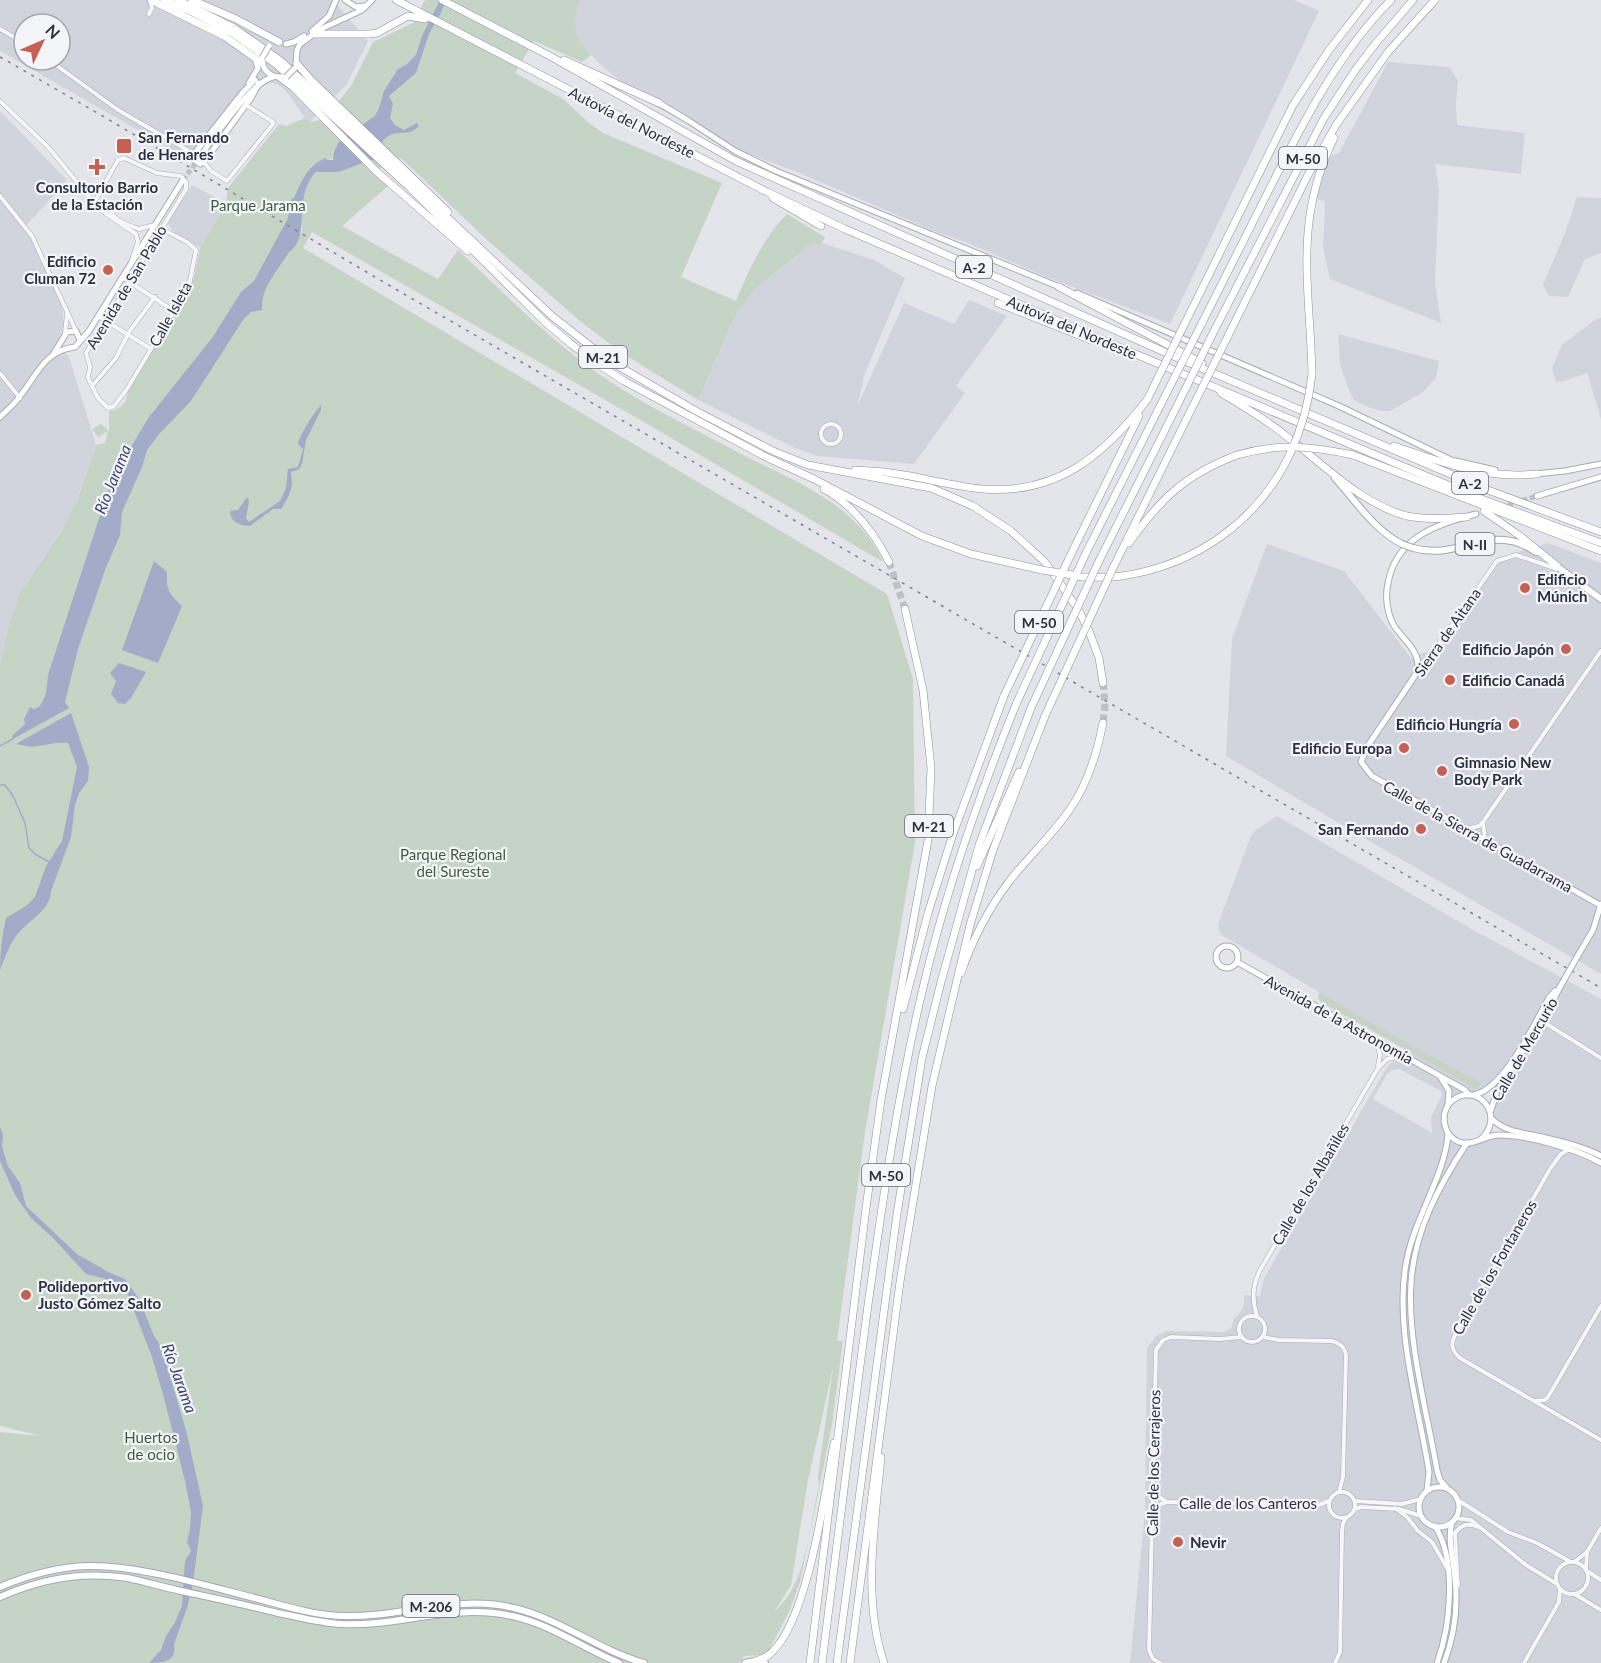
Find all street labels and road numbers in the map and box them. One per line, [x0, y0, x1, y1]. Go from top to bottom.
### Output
street label: Autovía del Nordeste [566, 82, 698, 162]
road number: M-50 [1279, 147, 1327, 169]
street label: Avenida de San Pablo [82, 222, 170, 352]
road number: A-2 [956, 256, 992, 278]
street label: Calle Isleta [145, 279, 195, 349]
street label: Autovía del Nordeste [1004, 292, 1140, 363]
road number: M-21 [579, 346, 627, 368]
road number: A-2 [1452, 472, 1488, 494]
road number: N-II [1456, 533, 1494, 555]
street label: Sierra de Aitana [1410, 584, 1484, 680]
road number: M-50 [1015, 611, 1063, 633]
street label: Calle de la Sierra de Guadarrama [1380, 776, 1576, 896]
road number: M-21 [905, 815, 953, 837]
street label: Avenida de la Astronomía [1262, 971, 1416, 1067]
street label: Calle de Mercurio [1487, 994, 1561, 1104]
street label: Calle de los Albañiles [1268, 1120, 1352, 1248]
road number: M-50 [862, 1164, 910, 1186]
street label: Calle de los Fontaneros [1448, 1196, 1540, 1338]
street label: Calle de los Cerrajeros [1143, 1390, 1163, 1536]
street label: Calle de los Canteros [1179, 1494, 1317, 1512]
road number: M-206 [402, 1595, 460, 1617]

